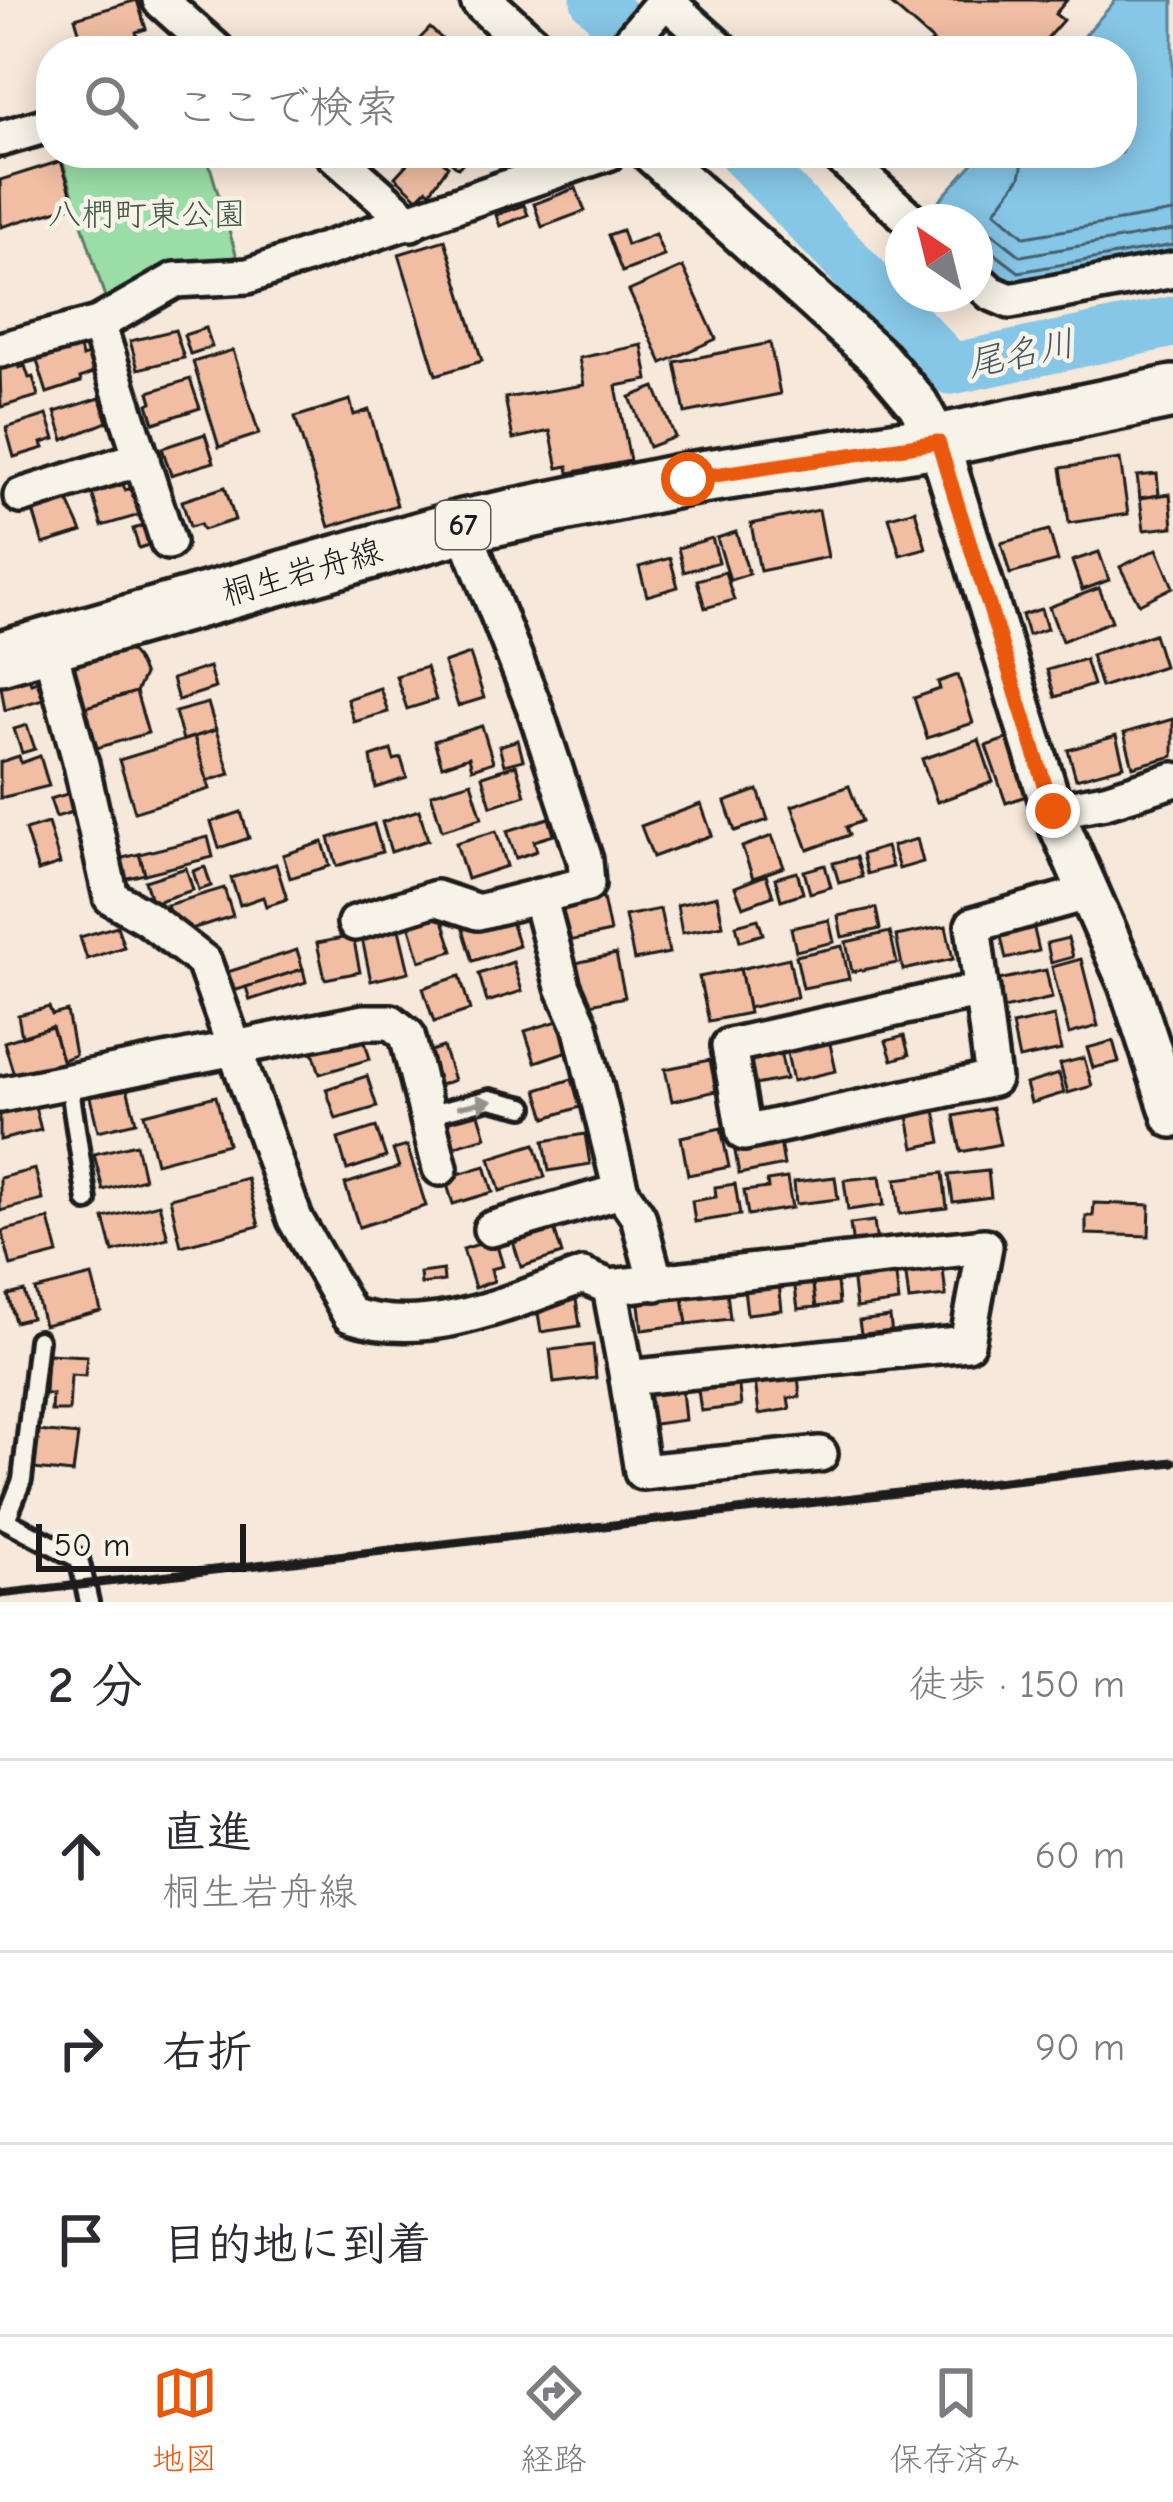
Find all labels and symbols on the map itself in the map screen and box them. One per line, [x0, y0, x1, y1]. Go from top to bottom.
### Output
park label: 八椚町東公園 [48, 195, 246, 233]
north arrow [885, 204, 993, 312]
water label: 尾名川 [964, 323, 1078, 385]
route start [661, 452, 715, 506]
road number: 67 [436, 501, 490, 549]
street label: 桐生岩舟線 [217, 531, 387, 613]
route end [1026, 784, 1080, 838]
one-way arrow [457, 1095, 495, 1113]
scale bar [36, 1518, 246, 1571]

